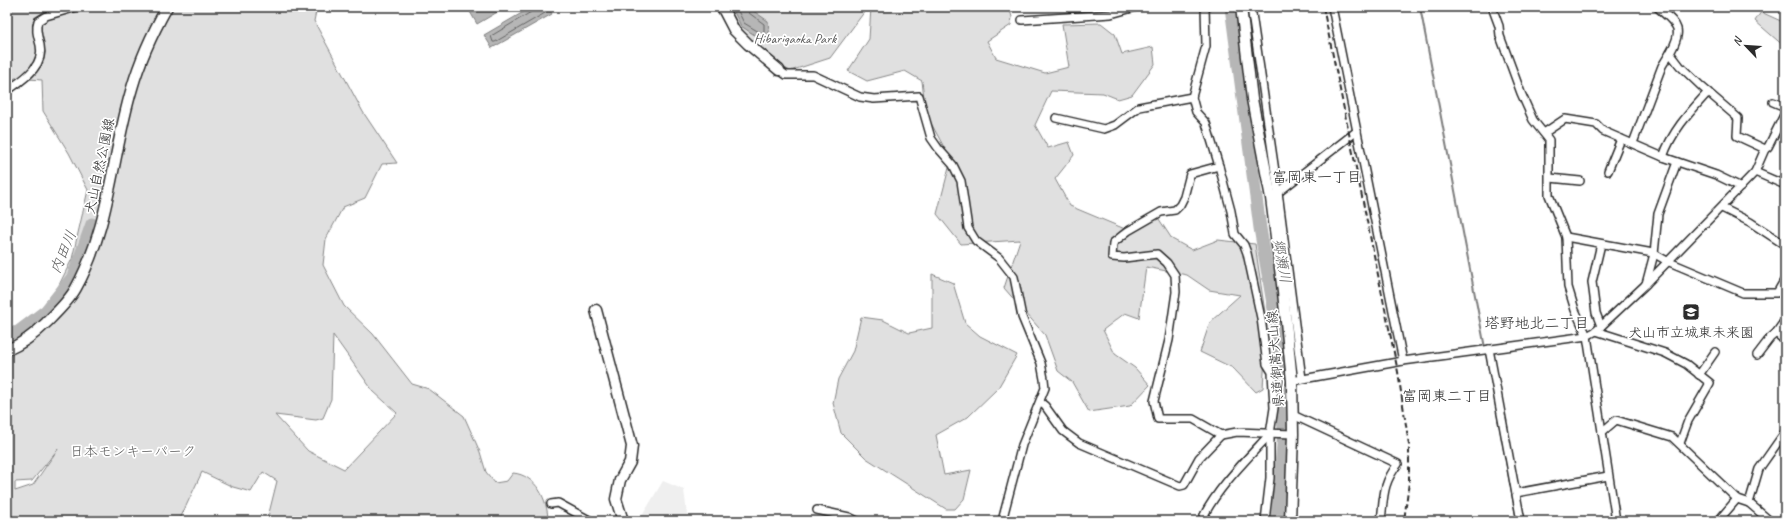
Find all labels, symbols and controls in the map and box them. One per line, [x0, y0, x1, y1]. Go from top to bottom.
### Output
north arrow [1726, 26, 1766, 66]
park label: Hibarigaoka Park [754, 30, 837, 47]
text: N [1729, 34, 1746, 48]
street label: 犬山自然公園線 [81, 116, 118, 216]
district label: 富岡東一丁目 [1272, 168, 1362, 187]
water label: 内田川 [46, 228, 81, 277]
water label: 郷瀬川 [1268, 237, 1295, 285]
school or university icon: 犬山市立城東未来園 [1681, 302, 1701, 322]
street label: 県道御嵩犬山線 [1264, 309, 1287, 408]
district label: 塔野地北二丁目 [1484, 314, 1590, 333]
place label: 犬山市立城東未来園 [1628, 324, 1754, 341]
district label: 富岡東二丁目 [1402, 387, 1492, 406]
park label: 日本モンキーパーク [70, 443, 196, 460]

